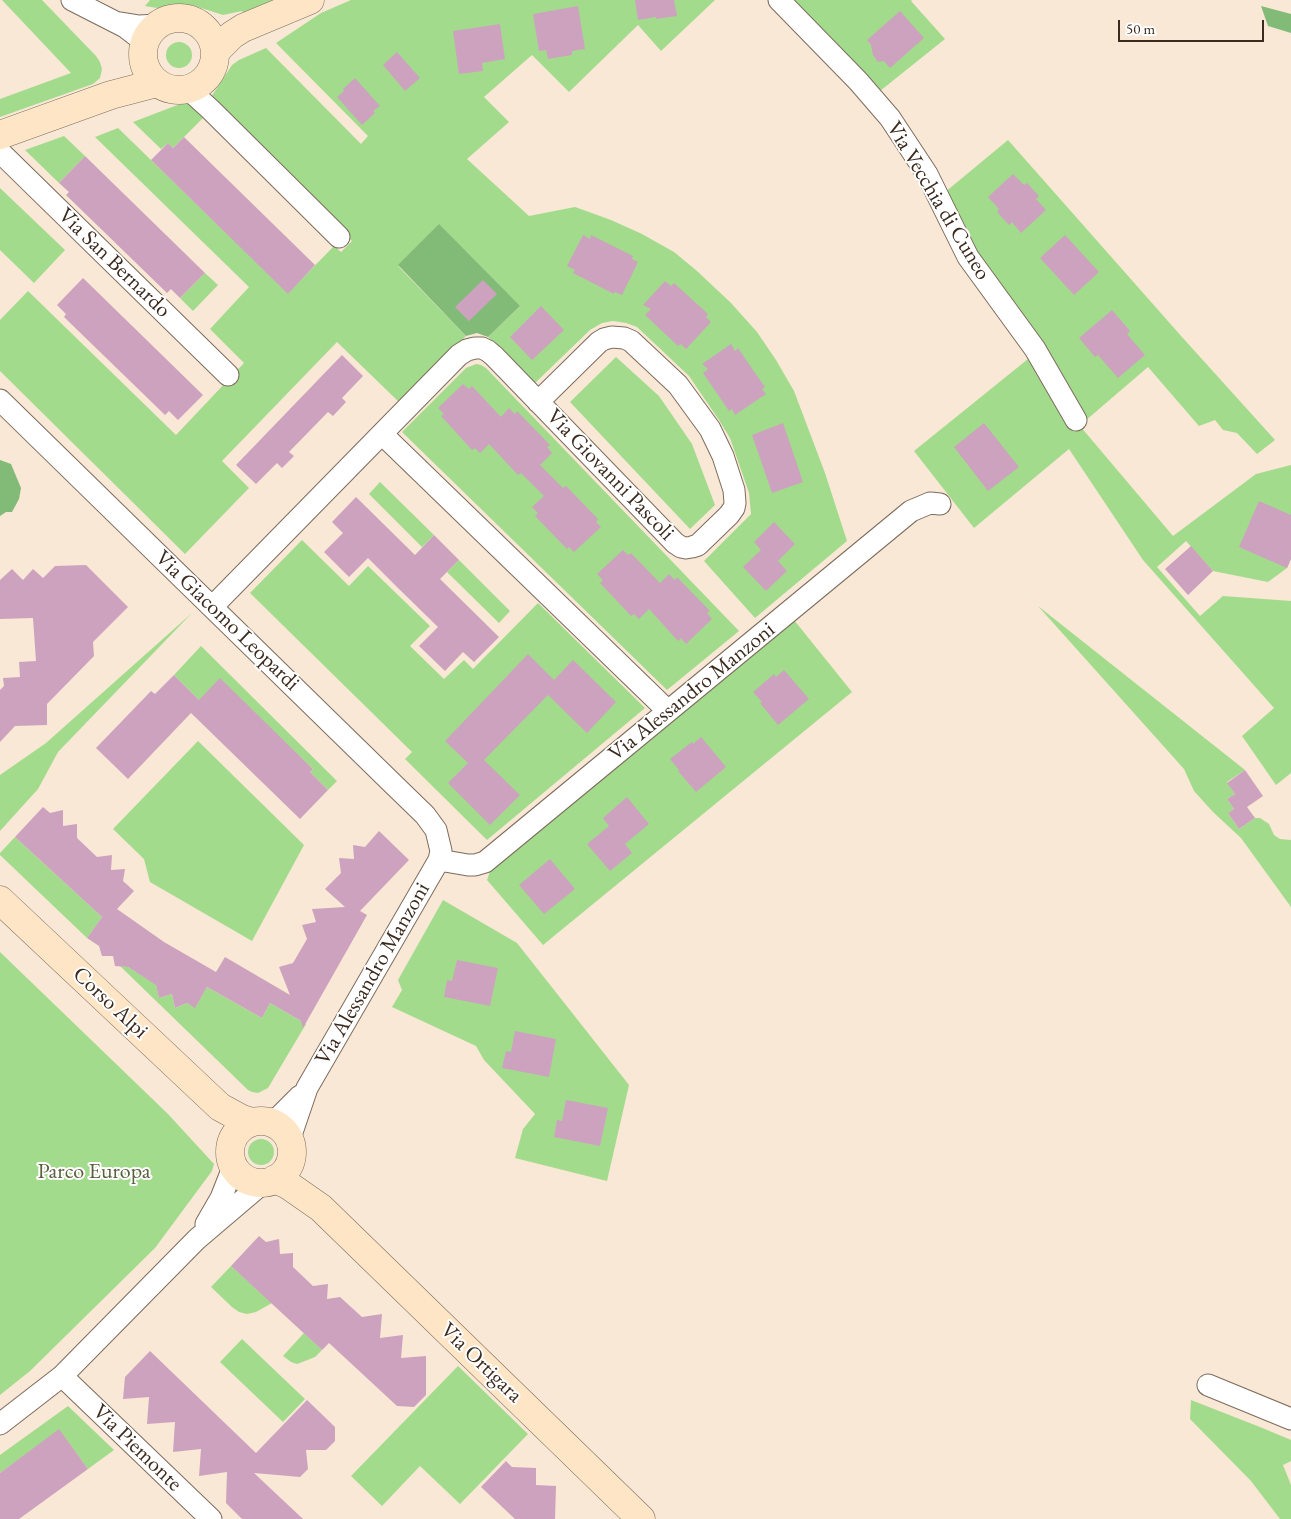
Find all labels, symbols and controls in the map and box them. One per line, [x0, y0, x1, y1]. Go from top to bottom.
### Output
scale bar [1121, 10, 1267, 42]
text: 50 m [1126, 19, 1155, 38]
street label: Via Vecchia di Cuneo [880, 117, 996, 285]
street label: Via San Bernardo [52, 203, 176, 323]
street label: Via Giovanni Pascoli [541, 404, 679, 546]
street label: Via Giacomo Leopardi [149, 545, 305, 697]
street label: Via Alessandro Manzoni [604, 617, 780, 767]
street label: Via Alessandro Manzoni [310, 878, 436, 1070]
street label: Corso Alpi [67, 961, 153, 1045]
park label: Parco Europa [38, 1159, 150, 1185]
street label: Via Ortigara [434, 1317, 528, 1409]
street label: Via Piemonte [87, 1399, 187, 1497]

